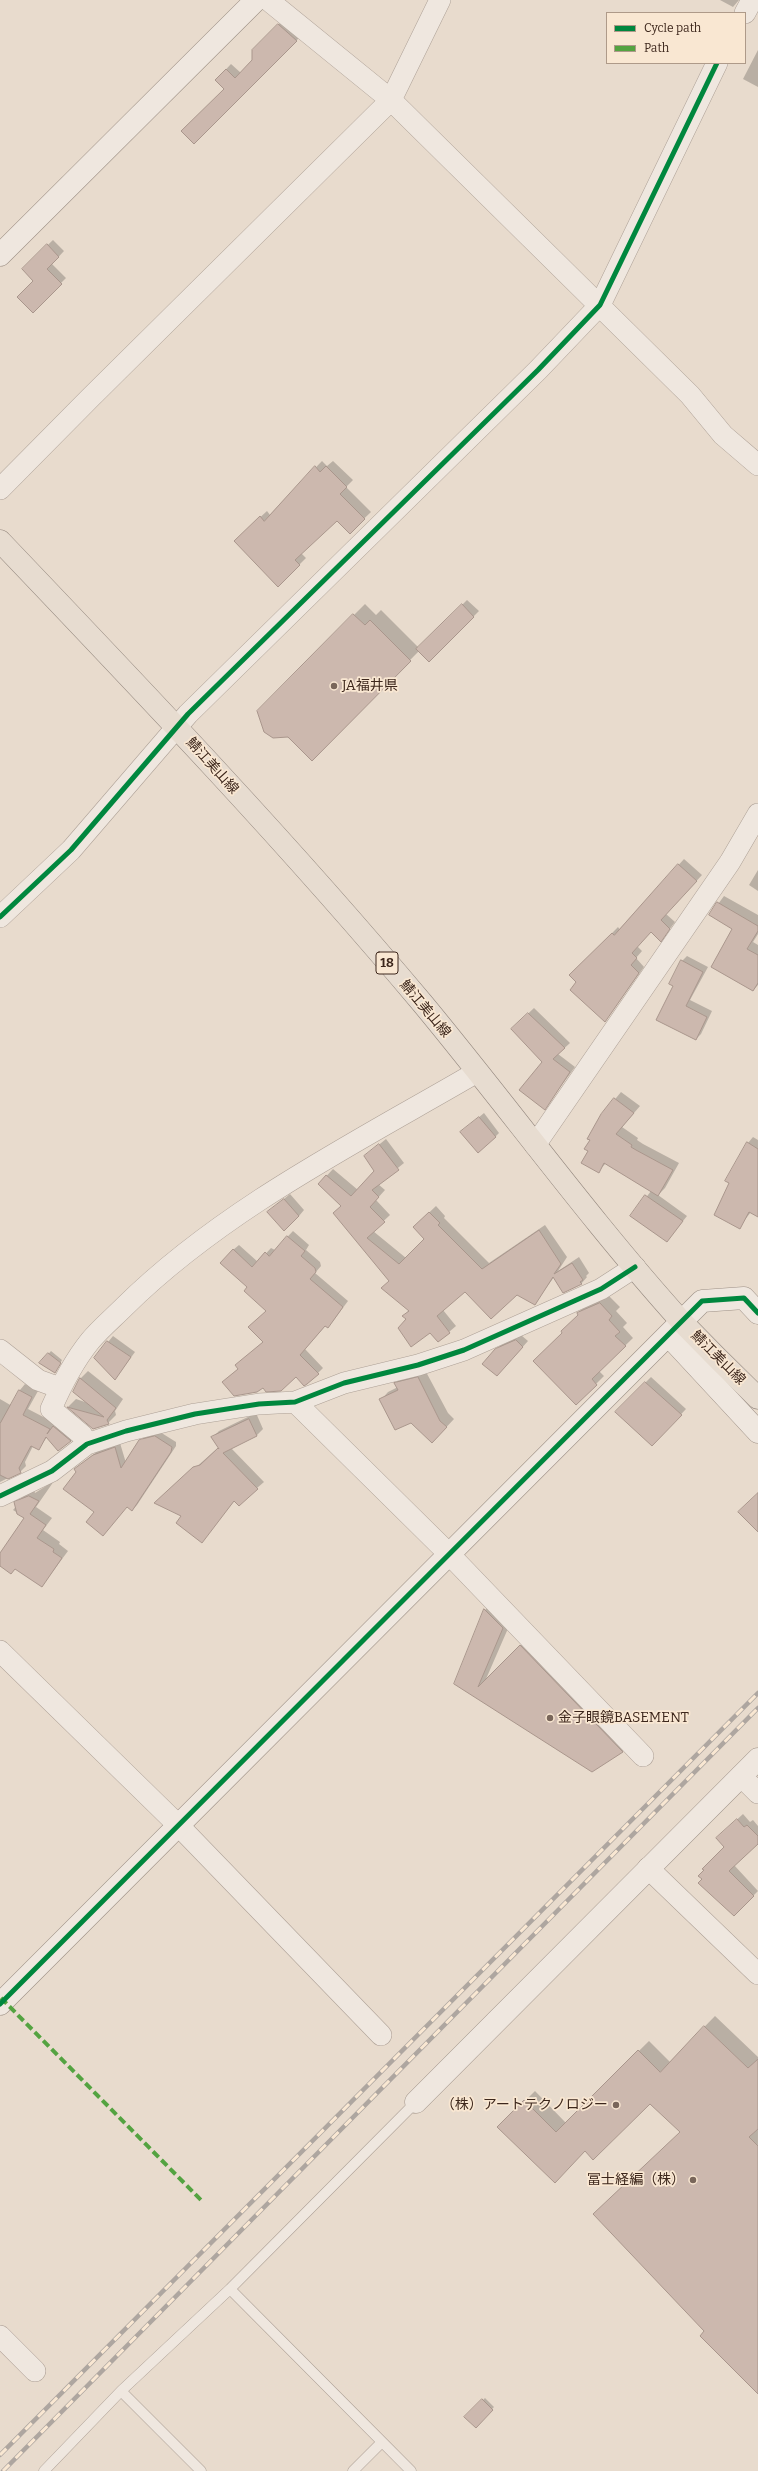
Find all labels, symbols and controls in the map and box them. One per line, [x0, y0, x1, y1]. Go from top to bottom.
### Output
legend [606, 12, 746, 64]
text: Cycle path [644, 21, 701, 35]
text: Path [644, 41, 669, 55]
place label: JA福井県 [342, 678, 398, 694]
marker: JA福井県 [329, 681, 339, 691]
street label: 鯖江美山線 [182, 734, 242, 798]
road number: 18 [376, 952, 398, 974]
street label: 鯖江美山線 [396, 977, 454, 1041]
street label: 鯖江美山線 [687, 1327, 749, 1389]
place label: 金子眼鏡BASEMENT [558, 1710, 689, 1726]
marker: 金子眼鏡BASEMENT [545, 1713, 555, 1723]
place label: （株）アートテクノロジー [441, 2097, 608, 2113]
marker: （株）アートテクノロジー [611, 2100, 621, 2110]
place label: 冨士経編（株） [587, 2172, 685, 2188]
marker: 冨士経編（株） [688, 2175, 698, 2185]

